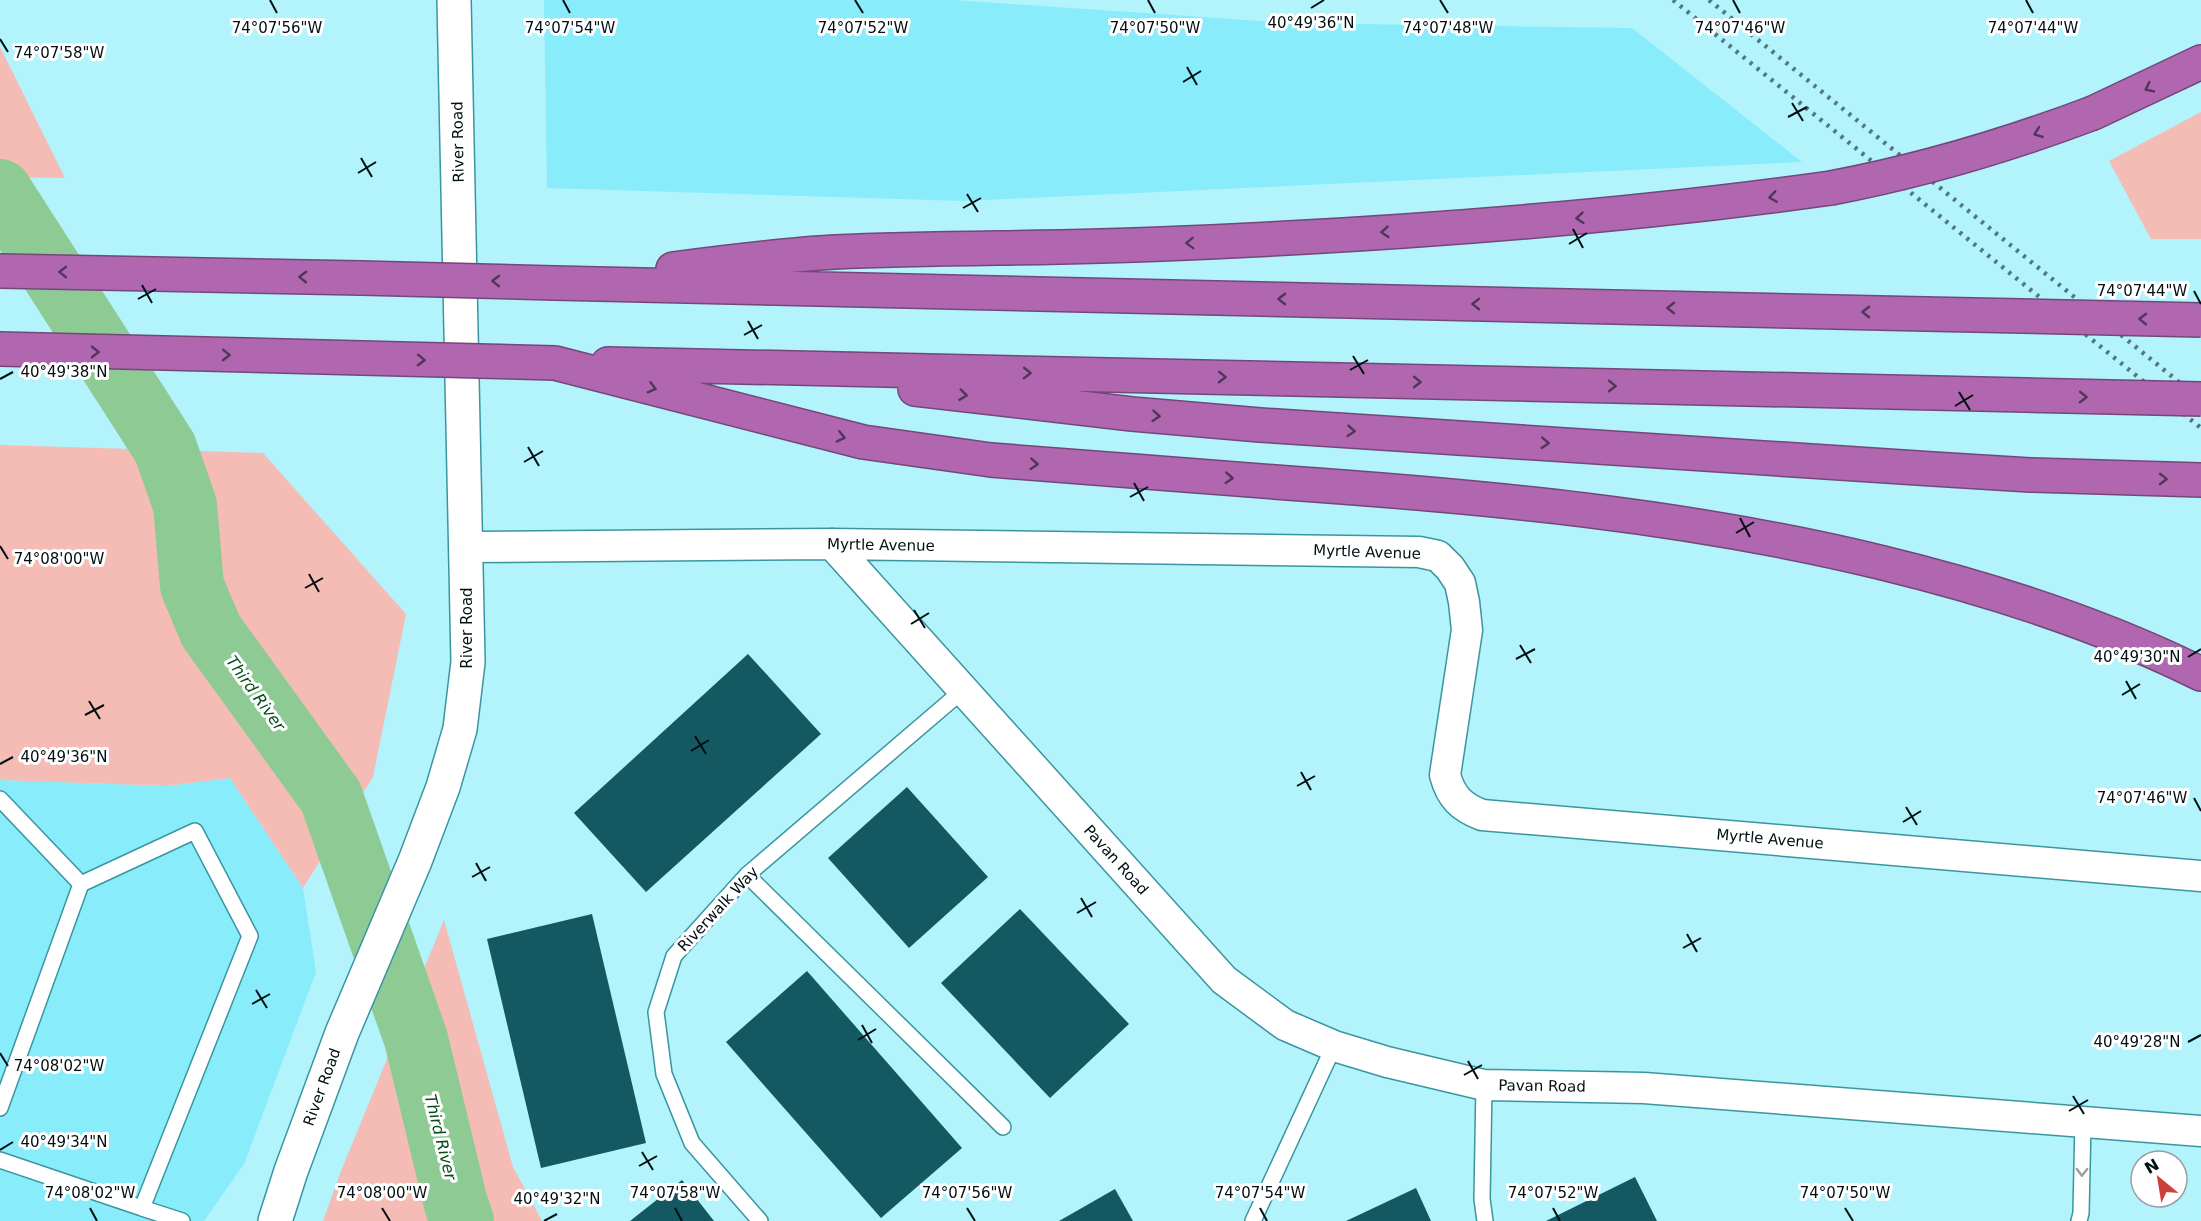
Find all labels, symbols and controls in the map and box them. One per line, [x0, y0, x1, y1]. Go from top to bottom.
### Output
text: 40°49'36"N [1267, 14, 1355, 32]
text: 74°07'56"W [232, 19, 322, 37]
text: 74°07'54"W [525, 19, 615, 37]
text: 74°07'52"W [818, 19, 908, 37]
text: 74°07'50"W [1110, 19, 1200, 37]
text: 74°07'48"W [1403, 19, 1493, 37]
text: 74°07'46"W [1695, 19, 1785, 37]
text: 74°07'44"W [1988, 19, 2078, 37]
text: 74°07'58"W [14, 44, 104, 62]
one-way arrow [2144, 80, 2155, 92]
street label: River Road [448, 101, 468, 183]
one-way arrow [2033, 125, 2044, 138]
one-way arrow [1769, 190, 1778, 202]
one-way arrow [1575, 211, 1584, 224]
one-way arrow [1381, 225, 1390, 238]
one-way arrow [1186, 236, 1195, 249]
one-way arrow [58, 266, 67, 278]
one-way arrow [298, 271, 307, 283]
one-way arrow [491, 275, 500, 288]
text: 74°07'44"W [2097, 282, 2187, 300]
one-way arrow [1277, 293, 1286, 306]
one-way arrow [1472, 297, 1481, 310]
one-way arrow [1667, 302, 1676, 314]
one-way arrow [1862, 306, 1871, 319]
one-way arrow [2138, 312, 2147, 325]
one-way arrow [90, 345, 99, 358]
one-way arrow [222, 349, 231, 361]
one-way arrow [416, 353, 425, 366]
text: 40°49'38"N [20, 363, 108, 381]
one-way arrow [1023, 366, 1032, 379]
one-way arrow [1218, 371, 1227, 383]
one-way arrow [1413, 375, 1422, 388]
one-way arrow [1608, 380, 1617, 392]
one-way arrow [647, 381, 657, 393]
one-way arrow [958, 388, 967, 400]
one-way arrow [2079, 390, 2088, 403]
one-way arrow [1152, 409, 1161, 422]
one-way arrow [1346, 424, 1355, 437]
one-way arrow [836, 429, 846, 442]
one-way arrow [1541, 436, 1550, 449]
one-way arrow [1030, 457, 1039, 470]
one-way arrow [1224, 472, 1233, 485]
one-way arrow [2159, 473, 2168, 485]
street label: Myrtle Avenue [827, 535, 935, 555]
street label: Myrtle Avenue [1313, 541, 1421, 563]
text: 74°08'00"W [14, 550, 104, 568]
street label: River Road [458, 587, 476, 669]
text: 40°49'30"N [2093, 648, 2181, 666]
water label: Third River [222, 652, 290, 735]
text: 40°49'36"N [20, 748, 108, 766]
text: 74°07'46"W [2097, 789, 2187, 807]
street label: Pavan Road [1080, 821, 1152, 899]
street label: Myrtle Avenue [1716, 825, 1824, 853]
street label: Riverwalk Way [674, 863, 762, 955]
text: 40°49'28"N [2093, 1033, 2181, 1051]
street label: River Road [300, 1046, 344, 1128]
text: 74°08'02"W [14, 1057, 104, 1075]
street label: Pavan Road [1498, 1076, 1586, 1096]
water label: Third River [421, 1092, 461, 1183]
text: 40°49'34"N [20, 1133, 108, 1151]
north arrow [2129, 1149, 2189, 1209]
text: N [2141, 1155, 2162, 1178]
one-way arrow [2076, 1167, 2089, 1176]
text: 74°08'02"W [45, 1184, 135, 1202]
text: 74°08'00"W [337, 1184, 427, 1202]
text: 74°07'58"W [630, 1184, 720, 1202]
text: 74°07'56"W [922, 1184, 1012, 1202]
text: 74°07'54"W [1215, 1184, 1305, 1202]
text: 74°07'52"W [1508, 1184, 1598, 1202]
text: 74°07'50"W [1800, 1184, 1890, 1202]
text: 40°49'32"N [513, 1190, 601, 1208]

